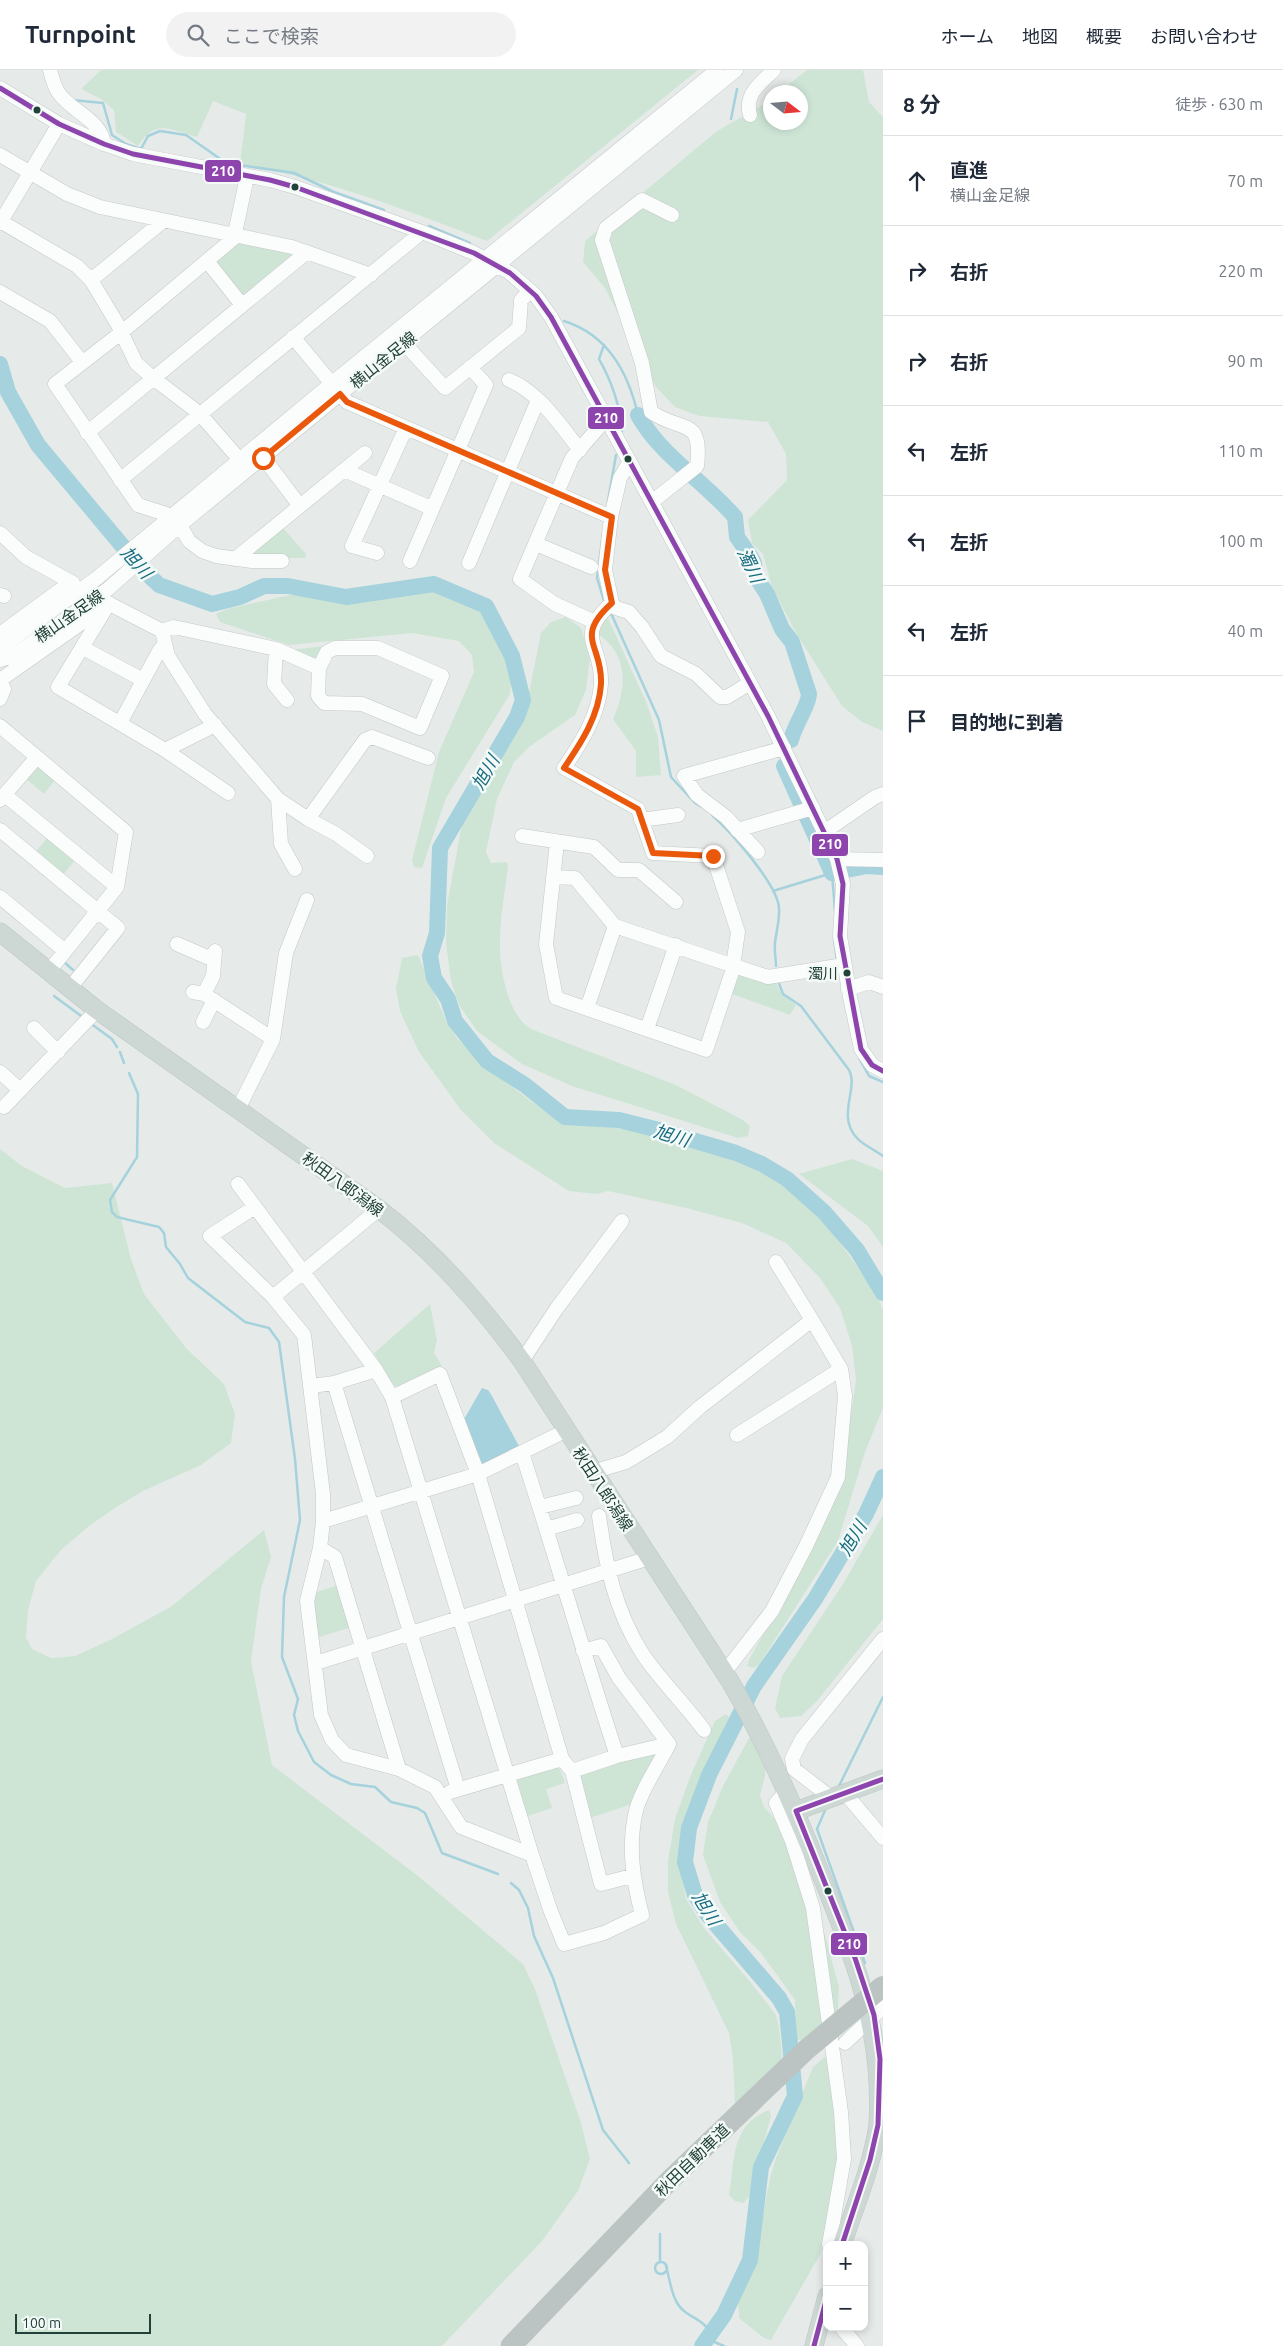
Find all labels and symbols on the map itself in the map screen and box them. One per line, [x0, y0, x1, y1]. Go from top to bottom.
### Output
north arrow [763, 85, 808, 130]
unlabelled marker [32, 105, 42, 115]
line badge: 210 [204, 159, 242, 183]
text: 210 [211, 163, 235, 179]
unlabelled marker [290, 182, 300, 192]
street label: 横山金足線 [346, 328, 420, 392]
line badge: 210 [587, 406, 625, 430]
text: 210 [594, 410, 618, 426]
route start [252, 447, 275, 470]
unlabelled marker [623, 454, 633, 464]
water label: 旭川 [118, 542, 158, 584]
water label: 濁川 [734, 544, 769, 587]
street label: 横山金足線 [31, 586, 107, 646]
water label: 旭川 [467, 750, 504, 793]
line badge: 210 [811, 833, 849, 857]
text: 210 [818, 836, 842, 852]
route end [702, 845, 725, 868]
place label: 濁川 [808, 965, 838, 982]
marker: 濁川 [842, 968, 852, 978]
water label: 旭川 [652, 1120, 694, 1150]
street label: 秋田八郎潟線 [299, 1149, 387, 1219]
street label: 秋田八郎潟線 [569, 1444, 637, 1534]
water label: 旭川 [834, 1516, 871, 1559]
unlabelled marker [823, 1886, 833, 1896]
water label: 旭川 [689, 1887, 726, 1930]
line badge: 210 [830, 1932, 868, 1956]
text: 210 [837, 1936, 861, 1952]
street label: 秋田自動車道 [651, 2120, 733, 2200]
scale bar [15, 2311, 151, 2334]

